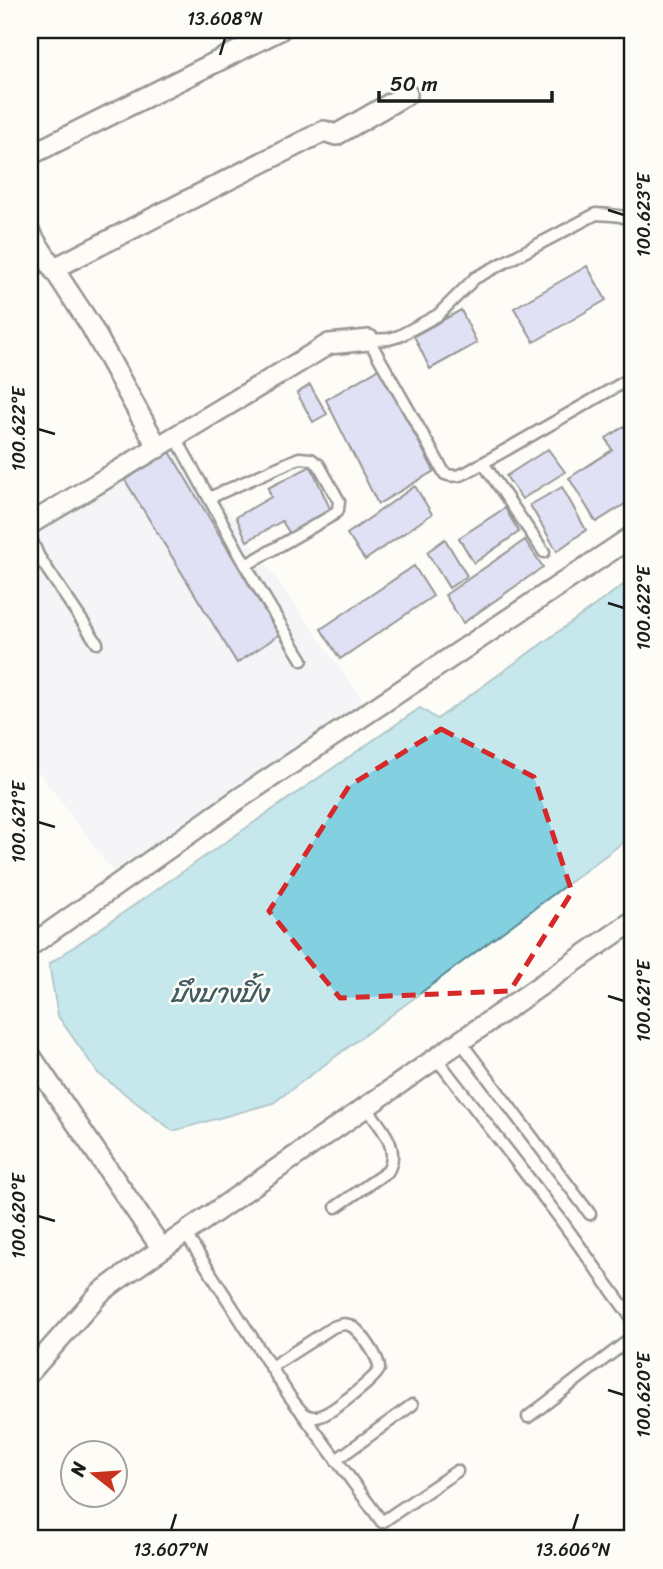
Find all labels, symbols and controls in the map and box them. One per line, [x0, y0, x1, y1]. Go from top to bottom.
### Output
text: 13.608°N [187, 3, 263, 35]
scale bar [379, 60, 553, 104]
text: 50 m [390, 65, 438, 103]
text: 100.623°E [628, 172, 660, 257]
text: 100.622°E [3, 386, 35, 471]
text: 100.622°E [628, 565, 660, 650]
text: 100.621°E [3, 780, 35, 863]
text: 100.621°E [628, 959, 660, 1042]
water label: บึงบางปิ้ง [170, 970, 271, 1016]
text: 100.620°E [3, 1172, 35, 1259]
text: 100.620°E [628, 1351, 660, 1438]
north arrow [60, 1440, 130, 1510]
text: N [60, 1457, 96, 1481]
text: 13.607°N [133, 1534, 209, 1566]
text: 13.606°N [535, 1534, 611, 1566]

